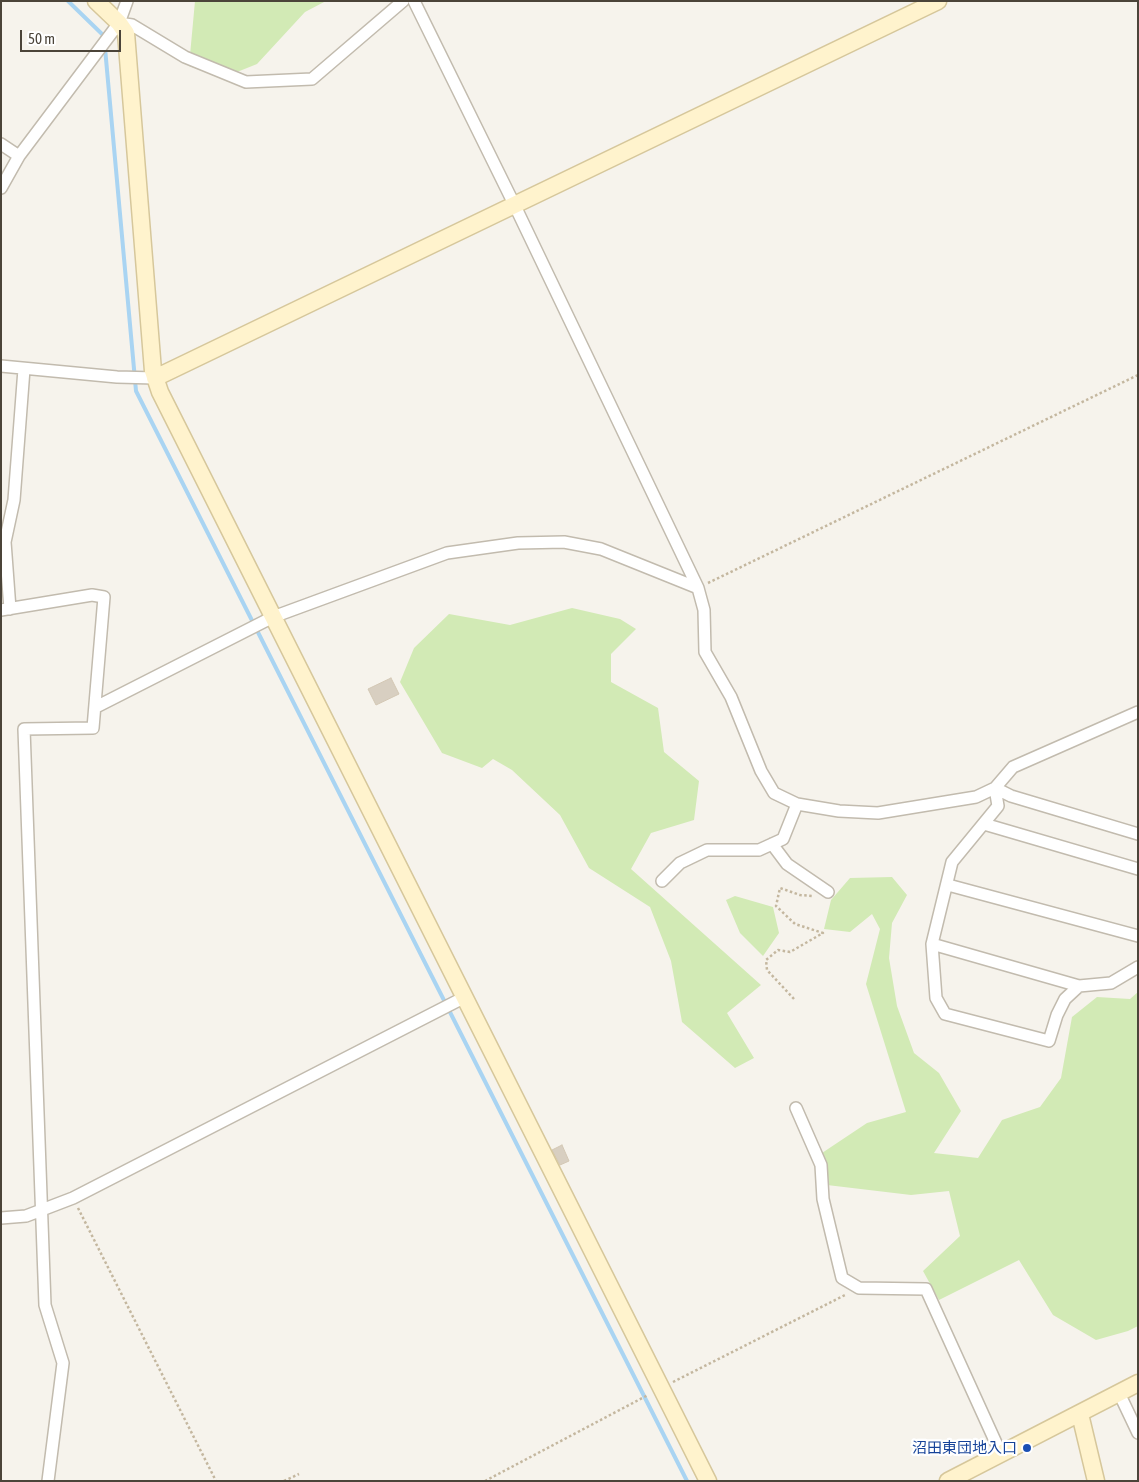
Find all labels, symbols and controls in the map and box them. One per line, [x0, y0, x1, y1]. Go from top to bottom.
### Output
scale bar [22, 20, 124, 52]
text: 50 m [28, 30, 55, 47]
place label: 沼田東団地入口 [912, 1439, 1017, 1457]
marker: 沼田東団地入口 [1021, 1442, 1033, 1454]

